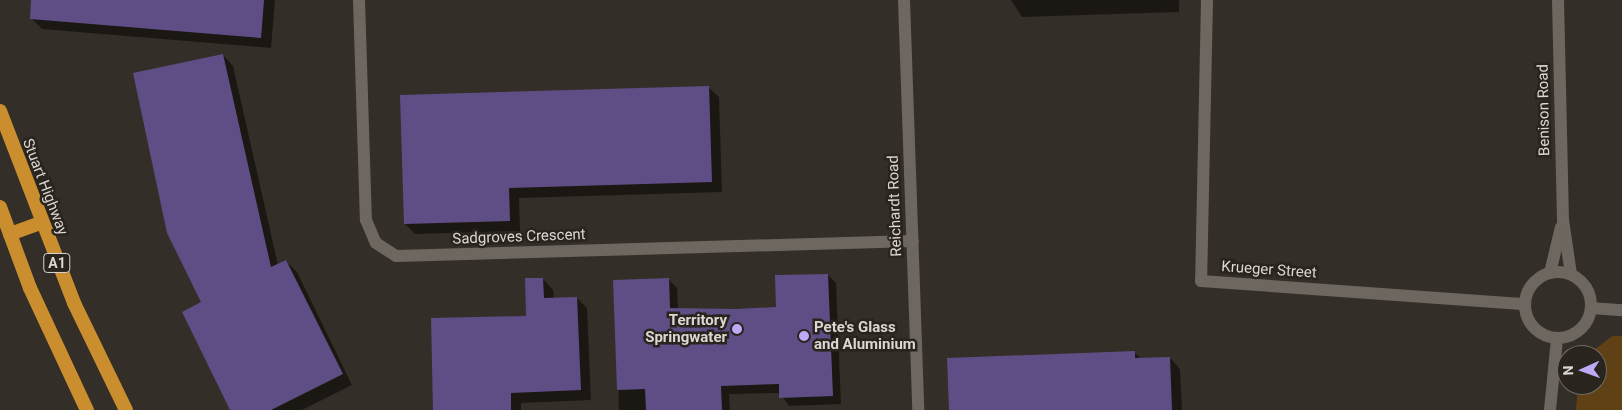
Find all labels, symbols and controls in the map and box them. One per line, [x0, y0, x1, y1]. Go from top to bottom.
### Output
street label: Benison Road [1534, 64, 1554, 156]
street label: Stuart Highway [18, 136, 72, 238]
street label: Reichardt Road [884, 155, 906, 257]
street label: Sadgroves Crescent [452, 226, 586, 248]
road number: A1 [43, 252, 71, 274]
street label: Krueger Street [1221, 258, 1317, 282]
place label: Territory Springwater [645, 311, 727, 346]
place label: Pete's Glass and Aluminium [814, 318, 916, 353]
marker: Territory Springwater [731, 323, 743, 335]
marker: Pete's Glass and Aluminium [798, 330, 810, 342]
north arrow [1557, 345, 1607, 395]
text: N [1560, 365, 1576, 376]

